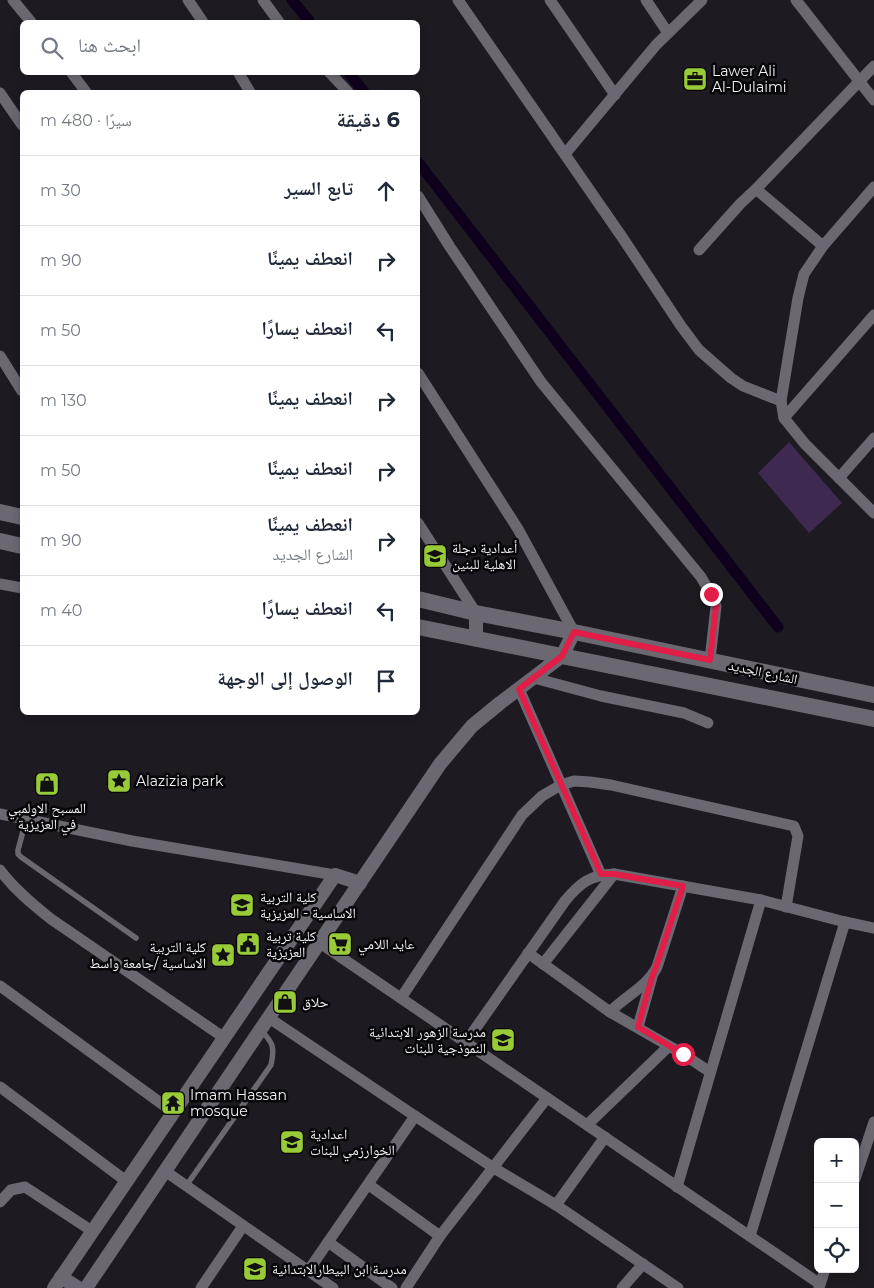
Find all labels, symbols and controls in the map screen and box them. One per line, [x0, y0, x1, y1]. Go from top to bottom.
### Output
search box [20, 20, 420, 75]
icon: search [38, 34, 66, 62]
text: ابحث هنا [78, 34, 141, 57]
place label: Lawer Ali Al-Dulaimi [712, 62, 787, 96]
office icon: Lawer Ali Al-Dulaimi [682, 66, 708, 92]
text: 6 دقيقة [337, 107, 400, 132]
text: سيرًا · 480 m [40, 111, 132, 130]
text: تابع السير [284, 177, 353, 200]
icon: ahead [372, 177, 400, 205]
text: 30 m [40, 181, 81, 200]
text: انعطف يمينًا [267, 247, 353, 270]
icon: right [372, 247, 400, 275]
text: 90 m [40, 251, 82, 270]
text: انعطف يسارًا [261, 317, 353, 340]
icon: left [372, 317, 400, 345]
text: 50 m [40, 321, 81, 340]
text: انعطف يمينًا [267, 387, 353, 410]
icon: right [372, 387, 400, 415]
text: 130 m [40, 391, 87, 410]
text: انعطف يمينًا [267, 457, 353, 480]
icon: right [372, 457, 400, 485]
text: 50 m [40, 461, 81, 480]
text: انعطف يمينًا [267, 513, 353, 536]
icon: right [372, 527, 400, 555]
text: 90 m [40, 531, 82, 550]
place label: أعدادية دجلة الاهلية للبنين [452, 539, 517, 573]
school or university icon: أعدادية دجلة الاهلية للبنين [422, 543, 448, 569]
text: الشارع الجديد [273, 545, 353, 564]
route end [700, 583, 723, 606]
text: انعطف يسارًا [261, 597, 353, 620]
icon: left [372, 597, 400, 625]
text: 40 m [40, 601, 82, 620]
street label: الشارع الجديد [727, 656, 799, 689]
text: الوصول إلى الوجهة [217, 667, 353, 690]
icon: arrive [372, 667, 400, 695]
place icon: Alazizia park [106, 768, 132, 794]
shop icon: المسبح الاولمبي في العزيزية [34, 771, 60, 797]
place label: Alazizia park [136, 772, 224, 790]
place label: المسبح الاولمبي في العزيزية [8, 799, 86, 836]
place label: كلية التربية الاساسية - العزيزية [260, 888, 356, 922]
school or university icon: كلية التربية الاساسية - العزيزية [229, 892, 255, 918]
place label: كلية تربية العزيزية [266, 927, 316, 961]
public building icon: كلية تربية العزيزية [235, 931, 261, 957]
supermarket icon: عايد اللامي [327, 931, 353, 957]
place label: عايد اللامي [358, 935, 415, 956]
place label: كلية التربية الاساسية /جامعة واسط [89, 938, 206, 972]
place icon: كلية التربية الاساسية /جامعة واسط [210, 942, 236, 968]
shop icon: حلاق [272, 989, 298, 1015]
place label: حلاق [302, 993, 329, 1011]
place label: مدرسة الزهور الابتدائية النموذجية للبنات [369, 1023, 486, 1057]
school or university icon: مدرسة الزهور الابتدائية النموذجية للبنات [490, 1027, 516, 1053]
route start [672, 1043, 695, 1066]
place label: Imam Hassan mosque [190, 1086, 287, 1120]
temple icon: Imam Hassan mosque [160, 1090, 186, 1116]
place label: اعدادية الخوارزمي للبنات [310, 1125, 395, 1162]
school or university icon: اعدادية الخوارزمي للبنات [279, 1129, 305, 1155]
map controls [814, 1138, 859, 1273]
button: + [814, 1138, 859, 1183]
button: − [814, 1183, 859, 1228]
button: locate [814, 1228, 859, 1273]
school or university icon: مدرسة ابن البيطارالابتدائية [242, 1256, 268, 1282]
place label: مدرسة ابن البيطارالابتدائية [272, 1260, 407, 1278]

